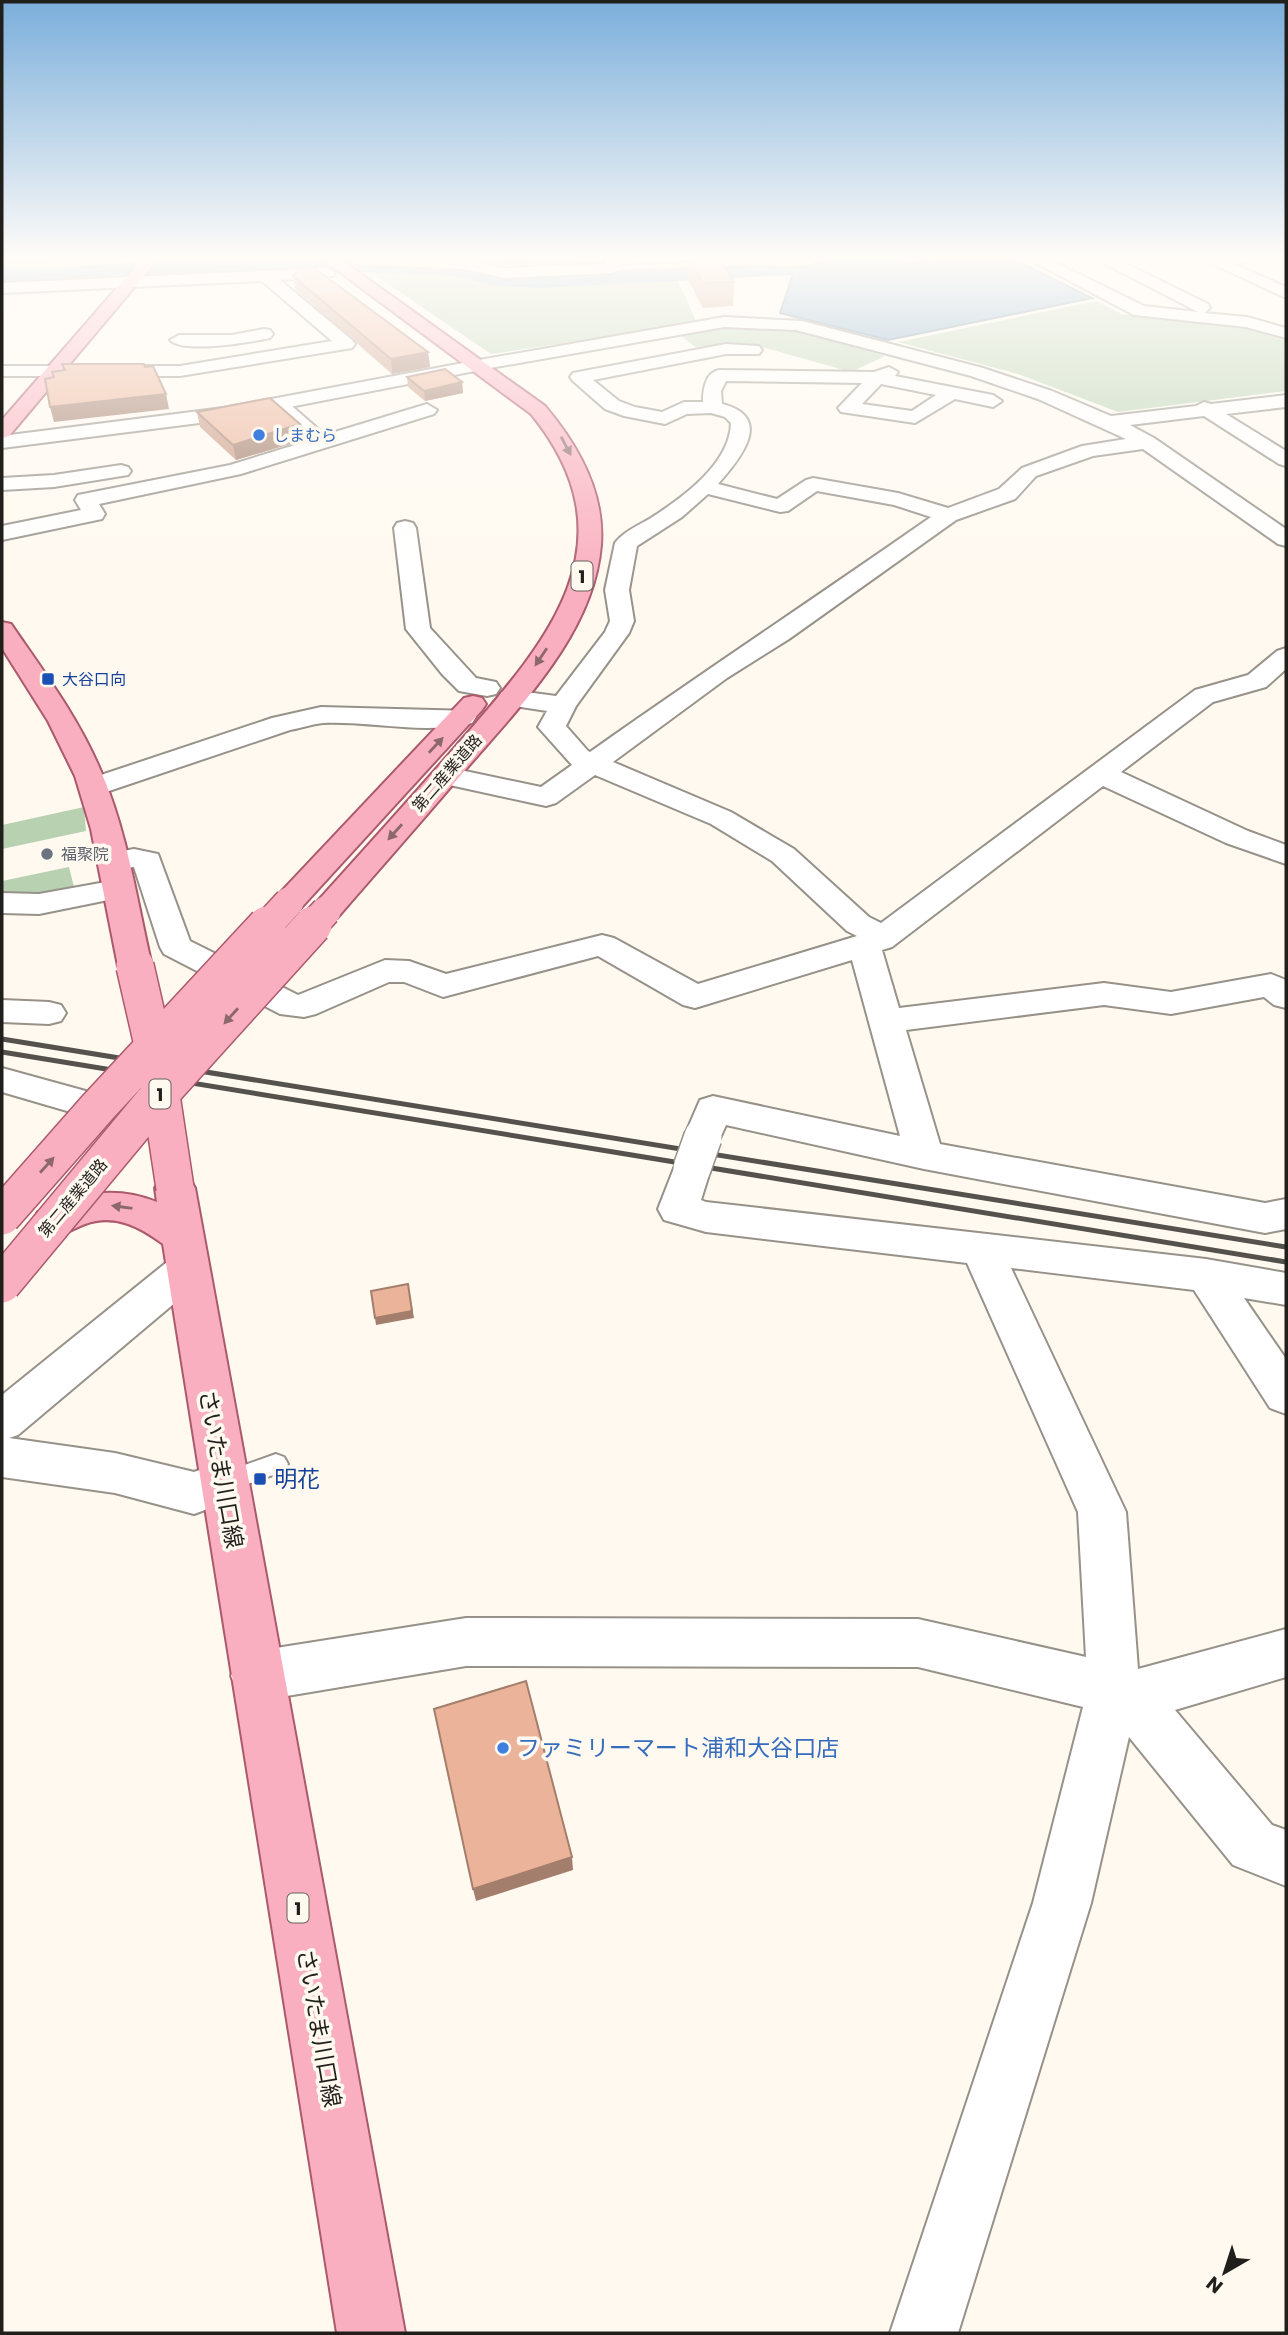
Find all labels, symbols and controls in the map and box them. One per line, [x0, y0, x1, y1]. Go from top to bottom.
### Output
place label: しまむら [273, 424, 337, 447]
marker: しまむら [251, 427, 267, 443]
one-way arrow [560, 436, 572, 456]
road number: 1 [572, 562, 592, 590]
one-way arrow [534, 648, 547, 667]
place label: 大谷口向 [62, 668, 126, 691]
marker: 大谷口向 [40, 671, 56, 687]
street label: 第二産業道路 [407, 729, 487, 817]
one-way arrow [428, 737, 444, 754]
one-way arrow [388, 824, 404, 841]
place label: 福聚院 [61, 843, 109, 866]
marker: 福聚院 [39, 846, 55, 862]
one-way arrow [223, 1007, 239, 1025]
road number: 1 [150, 1079, 170, 1108]
street label: 第二産業道路 [33, 1154, 113, 1242]
one-way arrow [39, 1156, 54, 1173]
one-way arrow [111, 1201, 133, 1212]
street label: さいたま川口線 [191, 1387, 251, 1551]
place label: 明花 [274, 1463, 320, 1495]
marker: 明花 [252, 1471, 268, 1487]
place label: ファミリーマート浦和大谷口店 [517, 1732, 839, 1764]
marker: ファミリーマート浦和大谷口店 [495, 1740, 511, 1756]
road number: 1 [288, 1894, 308, 1922]
street label: さいたま川口線 [289, 1946, 349, 2110]
north arrow [1190, 2237, 1260, 2307]
text: N [1201, 2270, 1229, 2300]

